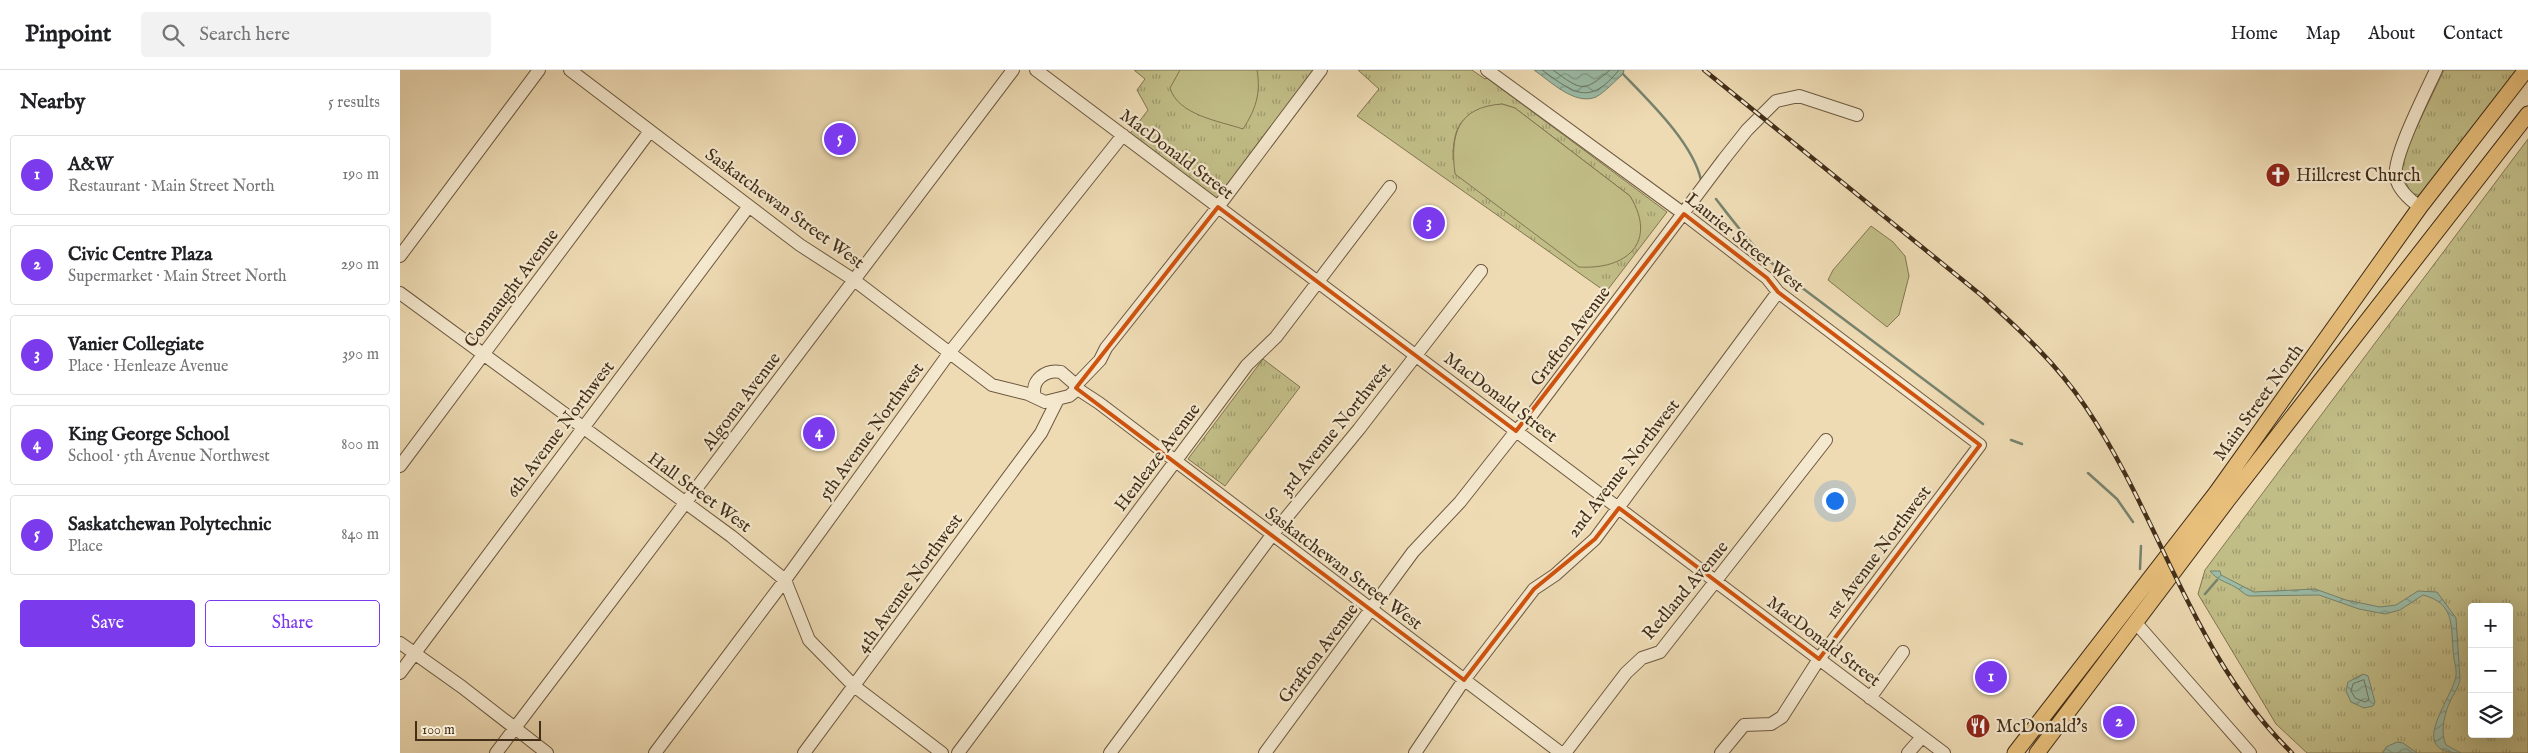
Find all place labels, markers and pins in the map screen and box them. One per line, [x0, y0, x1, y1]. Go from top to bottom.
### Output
pin: 5 [824, 120, 856, 158]
church icon: Hillcrest Church [2265, 162, 2291, 188]
place label: Hillcrest Church [2296, 165, 2421, 188]
pin: 3 [1413, 204, 1445, 242]
pin: 4 [803, 414, 835, 452]
pin: 1 [1975, 658, 2007, 696]
pin: 2 [2103, 703, 2135, 741]
restaurant icon: McDonald's [1965, 713, 1991, 739]
place label: McDonald's [1996, 716, 2088, 739]

